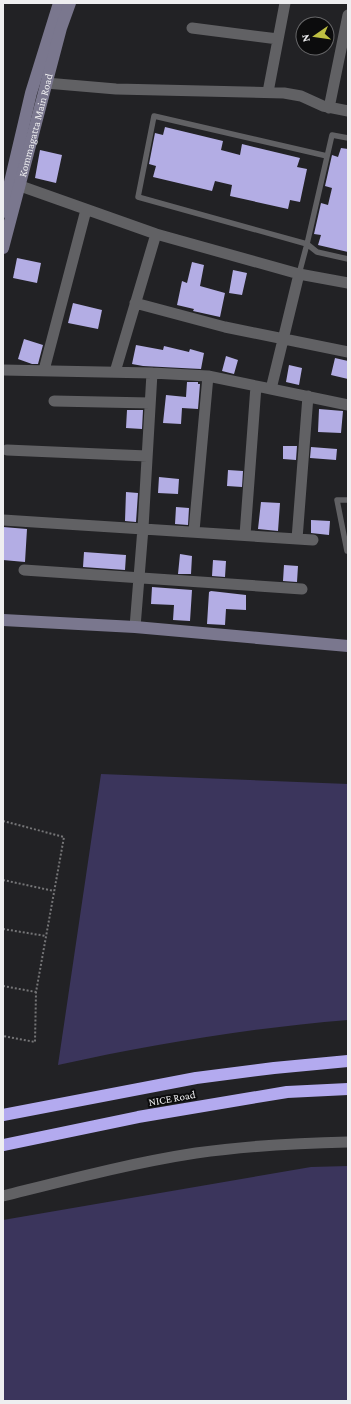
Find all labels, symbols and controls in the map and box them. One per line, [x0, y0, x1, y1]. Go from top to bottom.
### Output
north arrow [295, 16, 335, 56]
text: N [298, 33, 312, 43]
street label: Kommagatta Main Road [16, 72, 55, 178]
street label: NICE Road [148, 1088, 197, 1108]

